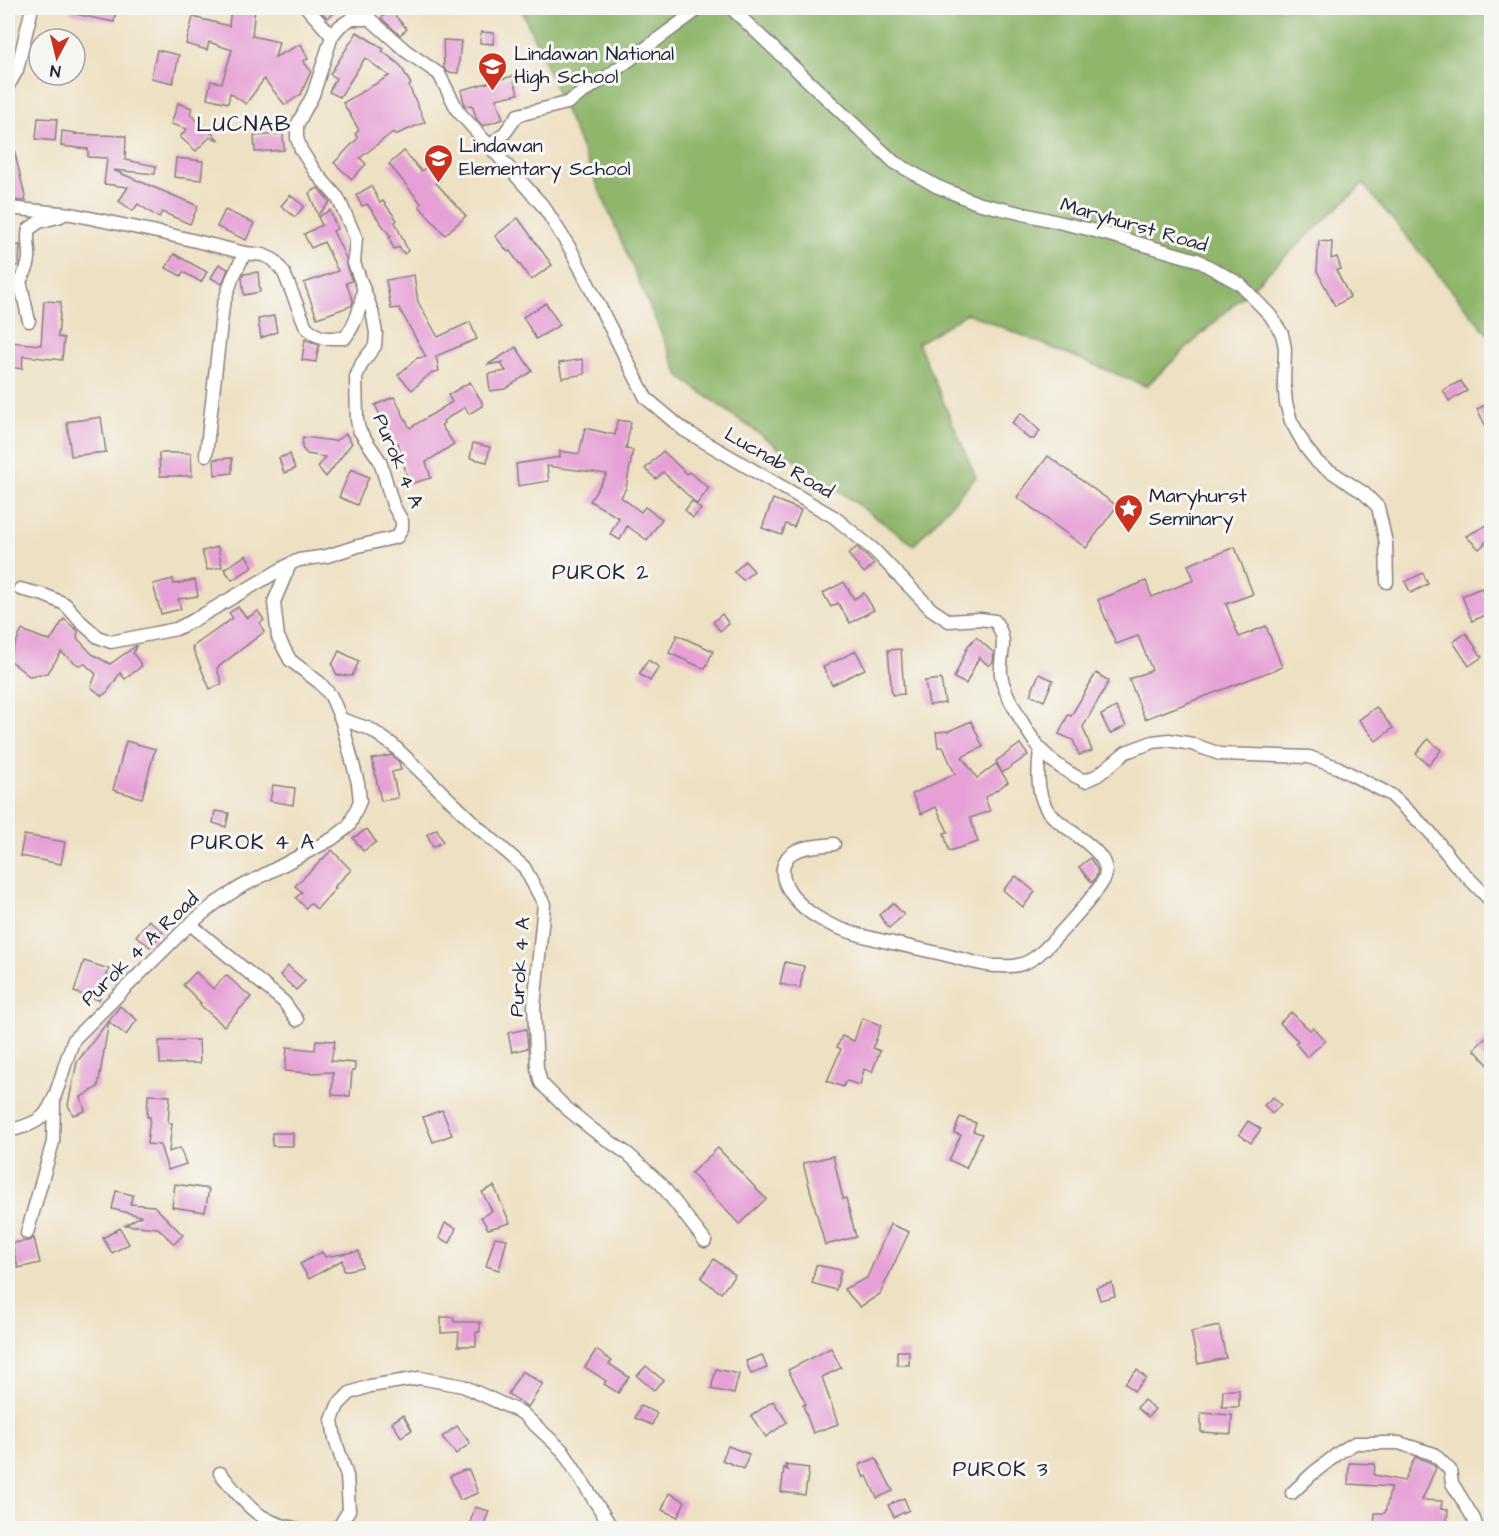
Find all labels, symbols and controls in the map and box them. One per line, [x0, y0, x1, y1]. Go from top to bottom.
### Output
north arrow [27, 27, 87, 87]
place label: Lindawan National High School [514, 40, 674, 92]
school or university icon: Lindawan National High School [477, 50, 509, 92]
text: N [49, 59, 62, 82]
district label: LUCNAB [196, 109, 292, 140]
place label: Lindawan Elementary School [459, 132, 631, 184]
school or university icon: Lindawan Elementary School [422, 142, 454, 184]
street label: Maryhurst Road [1057, 191, 1211, 260]
street label: Purok 4 A [366, 410, 430, 513]
street label: Lucnab Road [719, 420, 839, 506]
place label: Maryhurst Seminary [1149, 482, 1247, 534]
place icon: Maryhurst Seminary [1112, 492, 1144, 534]
district label: PUROK 2 [552, 558, 650, 587]
district label: PUROK 4 A [190, 828, 316, 857]
street label: Purok 4 A Road [75, 885, 205, 1013]
street label: Purok 4 A [503, 916, 537, 1018]
district label: PUROK 3 [953, 1455, 1049, 1484]

